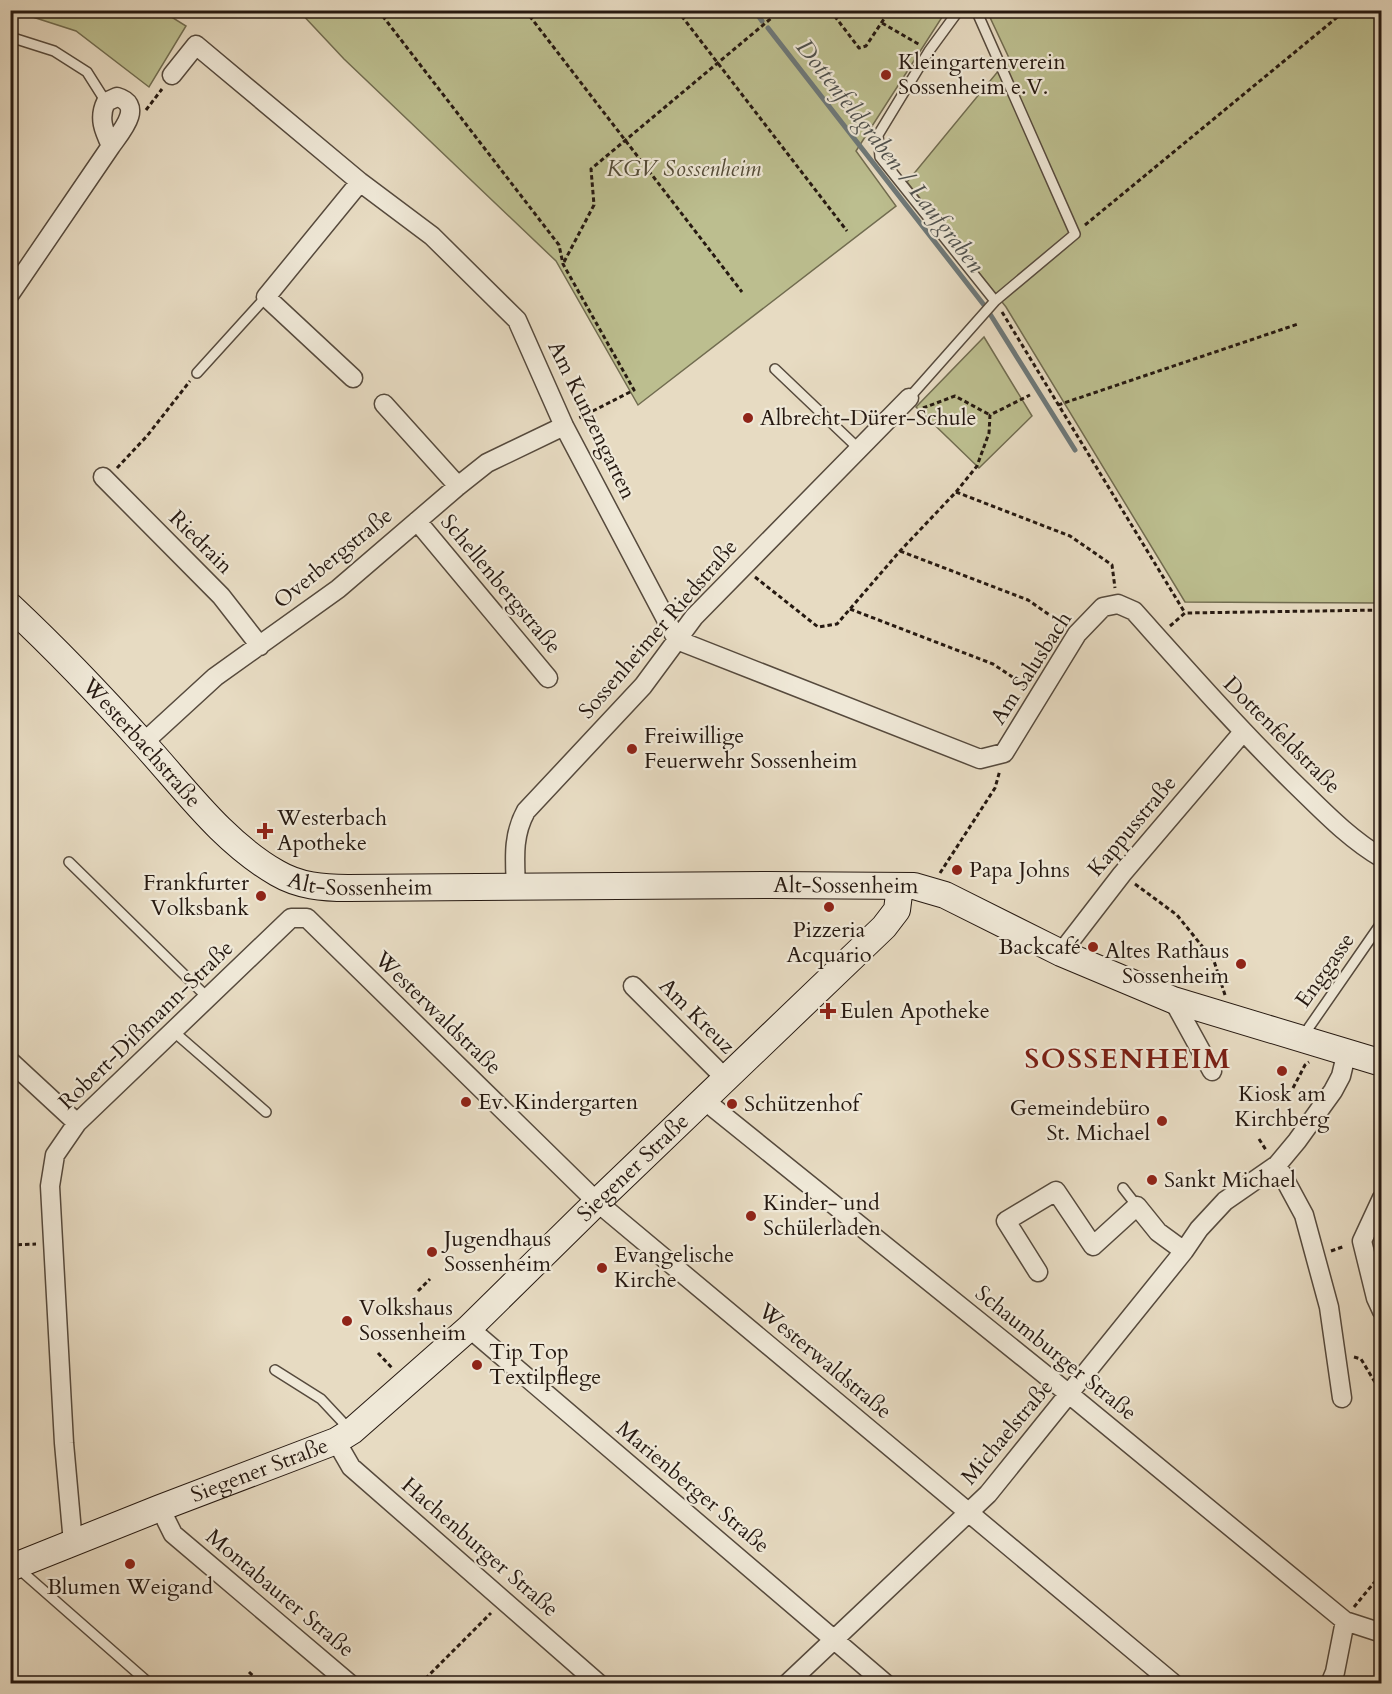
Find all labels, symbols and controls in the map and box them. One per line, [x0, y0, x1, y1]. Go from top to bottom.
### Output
water label: Dottenfeldgraben / Laufgraben [788, 32, 992, 280]
place label: Kleingartenverein Sossenheim e.V. [898, 47, 1066, 102]
marker: Kleingartenverein Sossenheim e.V. [879, 68, 893, 82]
park label: KGV Sossenheim [606, 154, 762, 184]
street label: Am Kunzengarten [541, 336, 644, 505]
place label: Albrecht-Dürer-Schule [760, 403, 977, 433]
marker: Albrecht-Dürer-Schule [741, 411, 755, 425]
street label: Overbergstraße [267, 501, 399, 615]
street label: Riedrain [162, 503, 240, 581]
street label: Schellenbergstraße [434, 508, 568, 660]
street label: Sossenheimer Riedstraße [572, 533, 744, 725]
street label: Am Salusbach [983, 606, 1079, 730]
street label: Dottenfeldstraße [1217, 670, 1347, 800]
street label: Westerbachstraße [75, 671, 208, 814]
place label: Freiwillige Feuerwehr Sossenheim [644, 721, 858, 776]
marker: Freiwillige Feuerwehr Sossenheim [625, 742, 639, 756]
street label: Kappusstraße [1081, 769, 1183, 883]
place label: Westerbach Apotheke [276, 803, 387, 858]
marker: Westerbach Apotheke [258, 824, 272, 838]
place label: Papa Johns [969, 855, 1070, 885]
marker: Papa Johns [950, 863, 964, 877]
street label: Alt-Sossenheim [284, 865, 433, 903]
place label: Frankfurter Volksbank [143, 868, 250, 923]
street label: Alt-Sossenheim [773, 870, 919, 901]
marker: Frankfurter Volksbank [254, 889, 268, 903]
marker: Pizzeria Acquario [822, 900, 836, 914]
place label: Pizzeria Acquario [786, 915, 872, 970]
street label: Enggasse [1288, 927, 1362, 1013]
place label: Backcafé [999, 932, 1081, 962]
street label: Robert-Dißmann-Straße [52, 933, 240, 1117]
place label: Altes Rathaus Sossenheim [1105, 936, 1229, 991]
marker: Backcafé [1086, 940, 1100, 954]
street label: Westerwaldstraße [367, 944, 508, 1081]
marker: Altes Rathaus Sossenheim [1234, 957, 1248, 971]
street label: Am Kreuz [652, 971, 742, 1061]
place label: Eulen Apotheke [840, 996, 990, 1026]
marker: Eulen Apotheke [821, 1004, 835, 1018]
district label: SOSSENHEIM [1024, 1040, 1232, 1078]
marker: Kiosk am Kirchberg [1275, 1064, 1289, 1078]
place label: Kiosk am Kirchberg [1235, 1079, 1330, 1134]
place label: Ev. Kindergarten [478, 1087, 639, 1117]
place label: Schützenhof [744, 1089, 862, 1119]
place label: Gemeindebüro St. Michael [1010, 1093, 1150, 1148]
marker: Ev. Kindergarten [459, 1095, 473, 1109]
marker: Schützenhof [725, 1097, 739, 1111]
street label: Siegener Straße [570, 1107, 696, 1229]
marker: Gemeindebüro St. Michael [1155, 1114, 1169, 1128]
place label: Sankt Michael [1164, 1165, 1296, 1195]
marker: Sankt Michael [1145, 1173, 1159, 1187]
place label: Kinder- und Schülerladen [763, 1188, 882, 1243]
marker: Kinder- und Schülerladen [744, 1209, 758, 1223]
place label: Jugendhaus Sossenheim [441, 1224, 551, 1279]
place label: Evangelische Kirche [614, 1240, 734, 1295]
marker: Jugendhaus Sossenheim [425, 1245, 439, 1259]
marker: Evangelische Kirche [595, 1261, 609, 1275]
street label: Schaumburger Straße [969, 1278, 1143, 1428]
place label: Volkshaus Sossenheim [359, 1293, 466, 1348]
street label: Westerwaldstraße [751, 1296, 898, 1426]
marker: Volkshaus Sossenheim [340, 1314, 354, 1328]
place label: Tip Top Textilpflege [489, 1337, 601, 1392]
marker: Tip Top Textilpflege [470, 1358, 484, 1372]
street label: Michaelstraße [954, 1373, 1060, 1491]
street label: Marienberger Straße [610, 1414, 776, 1560]
street label: Siegener Straße [187, 1430, 332, 1510]
street label: Hachenburger Straße [395, 1470, 565, 1624]
street label: Montabaurer Straße [199, 1522, 361, 1664]
marker: Blumen Weigand [123, 1557, 137, 1571]
place label: Blumen Weigand [47, 1572, 213, 1602]

